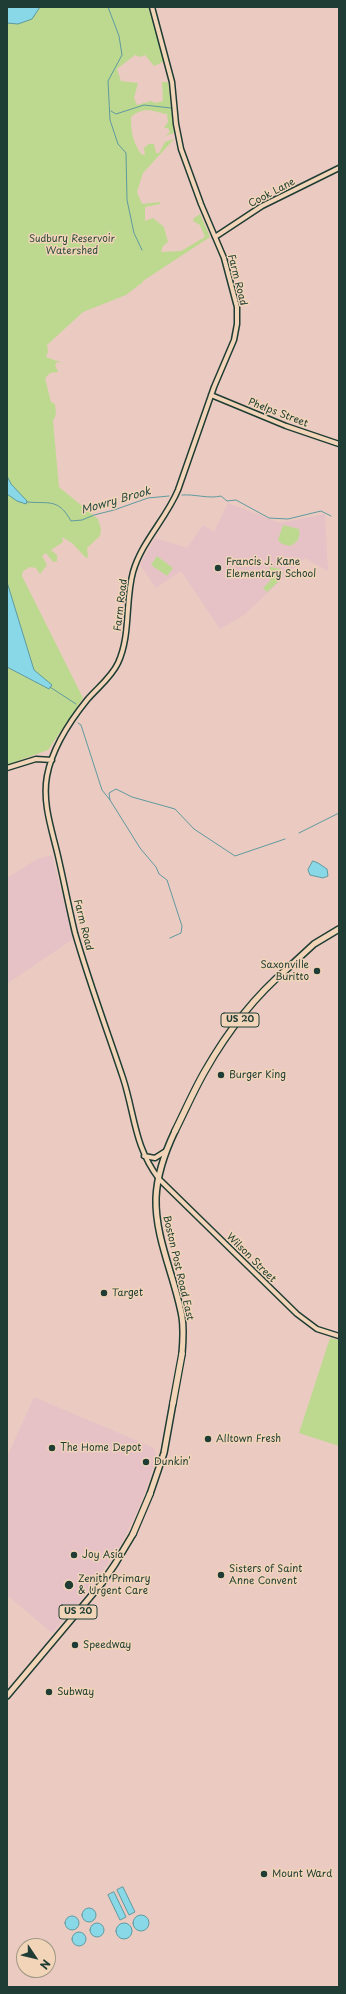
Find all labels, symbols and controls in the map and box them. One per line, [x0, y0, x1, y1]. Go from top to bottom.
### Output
street label: Cook Lane [247, 176, 297, 210]
park label: Sudbury Reservoir Watershed [29, 233, 115, 256]
street label: Farm Road [225, 253, 249, 307]
street label: Phelps Street [246, 396, 310, 430]
water label: Mowry Brook [80, 485, 152, 517]
place label: Francis J. Kane Elementary School [226, 556, 316, 580]
marker: Francis J. Kane Elementary School [213, 563, 223, 573]
street label: Farm Road [112, 578, 130, 632]
street label: Farm Road [71, 898, 95, 952]
place label: Saxonville Buritto [260, 959, 309, 982]
marker: Saxonville Buritto [312, 966, 322, 976]
road number: US 20 [221, 1013, 259, 1027]
place label: Burger King [229, 1069, 286, 1081]
marker: Burger King [216, 1070, 226, 1080]
street label: Boston Post Road East [160, 1214, 196, 1322]
street label: Wilson Street [224, 1231, 278, 1285]
place label: Target [112, 1287, 143, 1299]
marker: Target [99, 1288, 109, 1298]
place label: Alltown Fresh [216, 1433, 281, 1445]
marker: Alltown Fresh [203, 1434, 213, 1444]
place label: The Home Depot [60, 1442, 141, 1454]
marker: The Home Depot [47, 1443, 57, 1453]
place label: Dunkin' [154, 1456, 191, 1468]
marker: Dunkin' [141, 1457, 151, 1467]
place label: Joy Asia [82, 1549, 124, 1561]
marker: Joy Asia [69, 1550, 79, 1560]
place label: Sisters of Saint Anne Convent [229, 1563, 302, 1586]
marker: Sisters of Saint Anne Convent [216, 1570, 226, 1580]
place label: Zenith Primary & Urgent Care [78, 1573, 150, 1596]
marker: Zenith Primary & Urgent Care [63, 1579, 75, 1591]
road number: US 20 [59, 1605, 97, 1619]
place label: Speedway [83, 1639, 131, 1651]
marker: Speedway [70, 1640, 80, 1650]
place label: Subway [57, 1686, 94, 1698]
marker: Subway [44, 1687, 54, 1697]
place label: Mount Ward [272, 1868, 332, 1880]
marker: Mount Ward [259, 1869, 269, 1879]
north arrow [16, 1938, 56, 1978]
text: N [36, 1956, 55, 1973]

